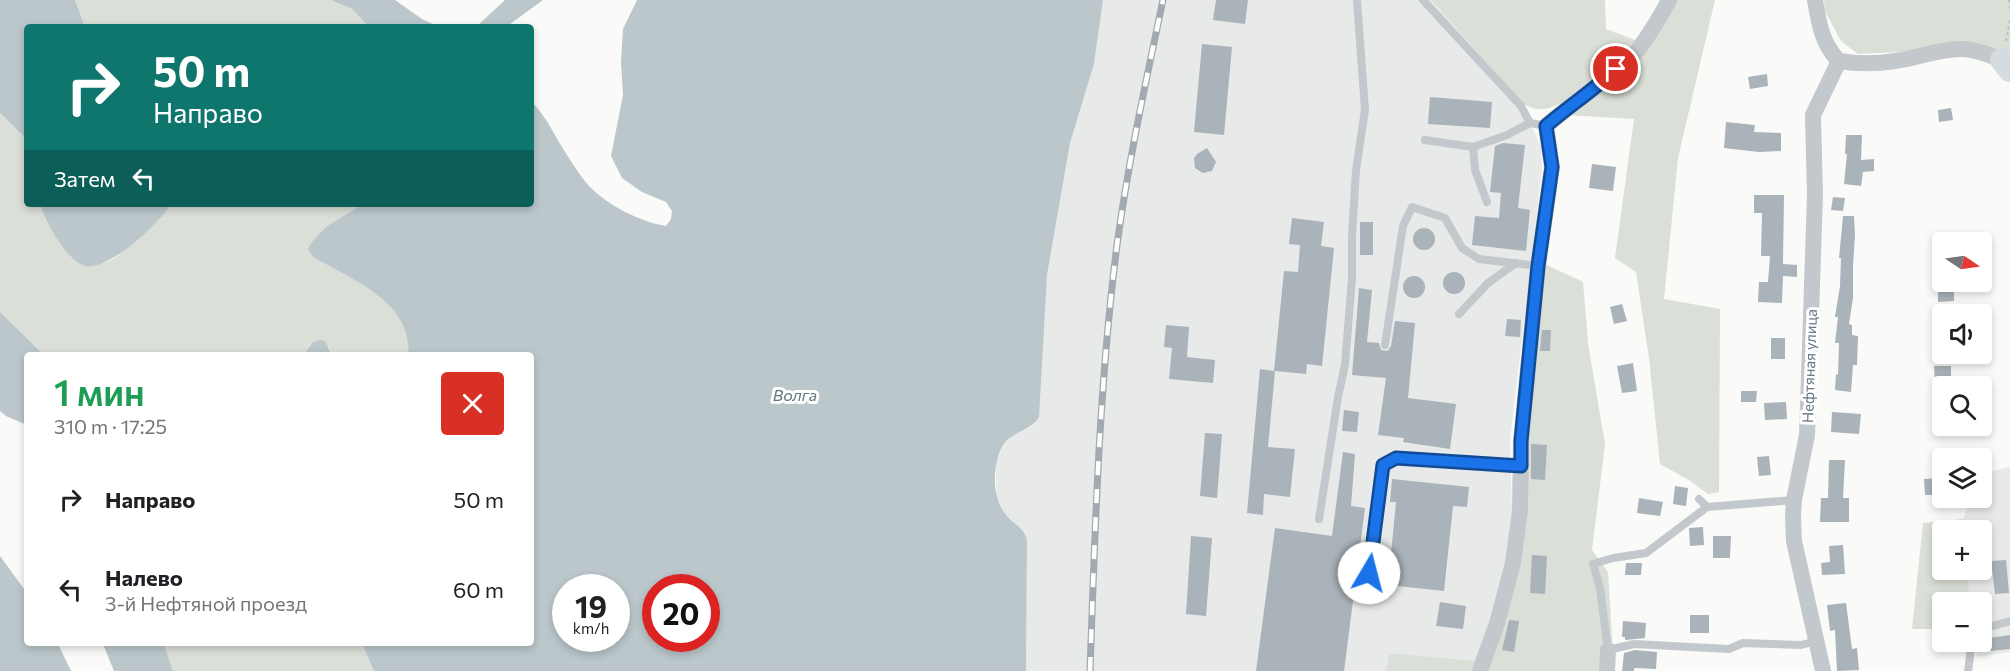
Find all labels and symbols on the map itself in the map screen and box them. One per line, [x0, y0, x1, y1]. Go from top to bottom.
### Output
pin [1590, 43, 1641, 94]
north arrow [1932, 232, 1992, 292]
street label: Нефтяная улица [1798, 309, 1820, 423]
water label: Волга [773, 385, 817, 404]
position arrow [1337, 541, 1401, 605]
speed limit sign: 20 [642, 574, 720, 652]

